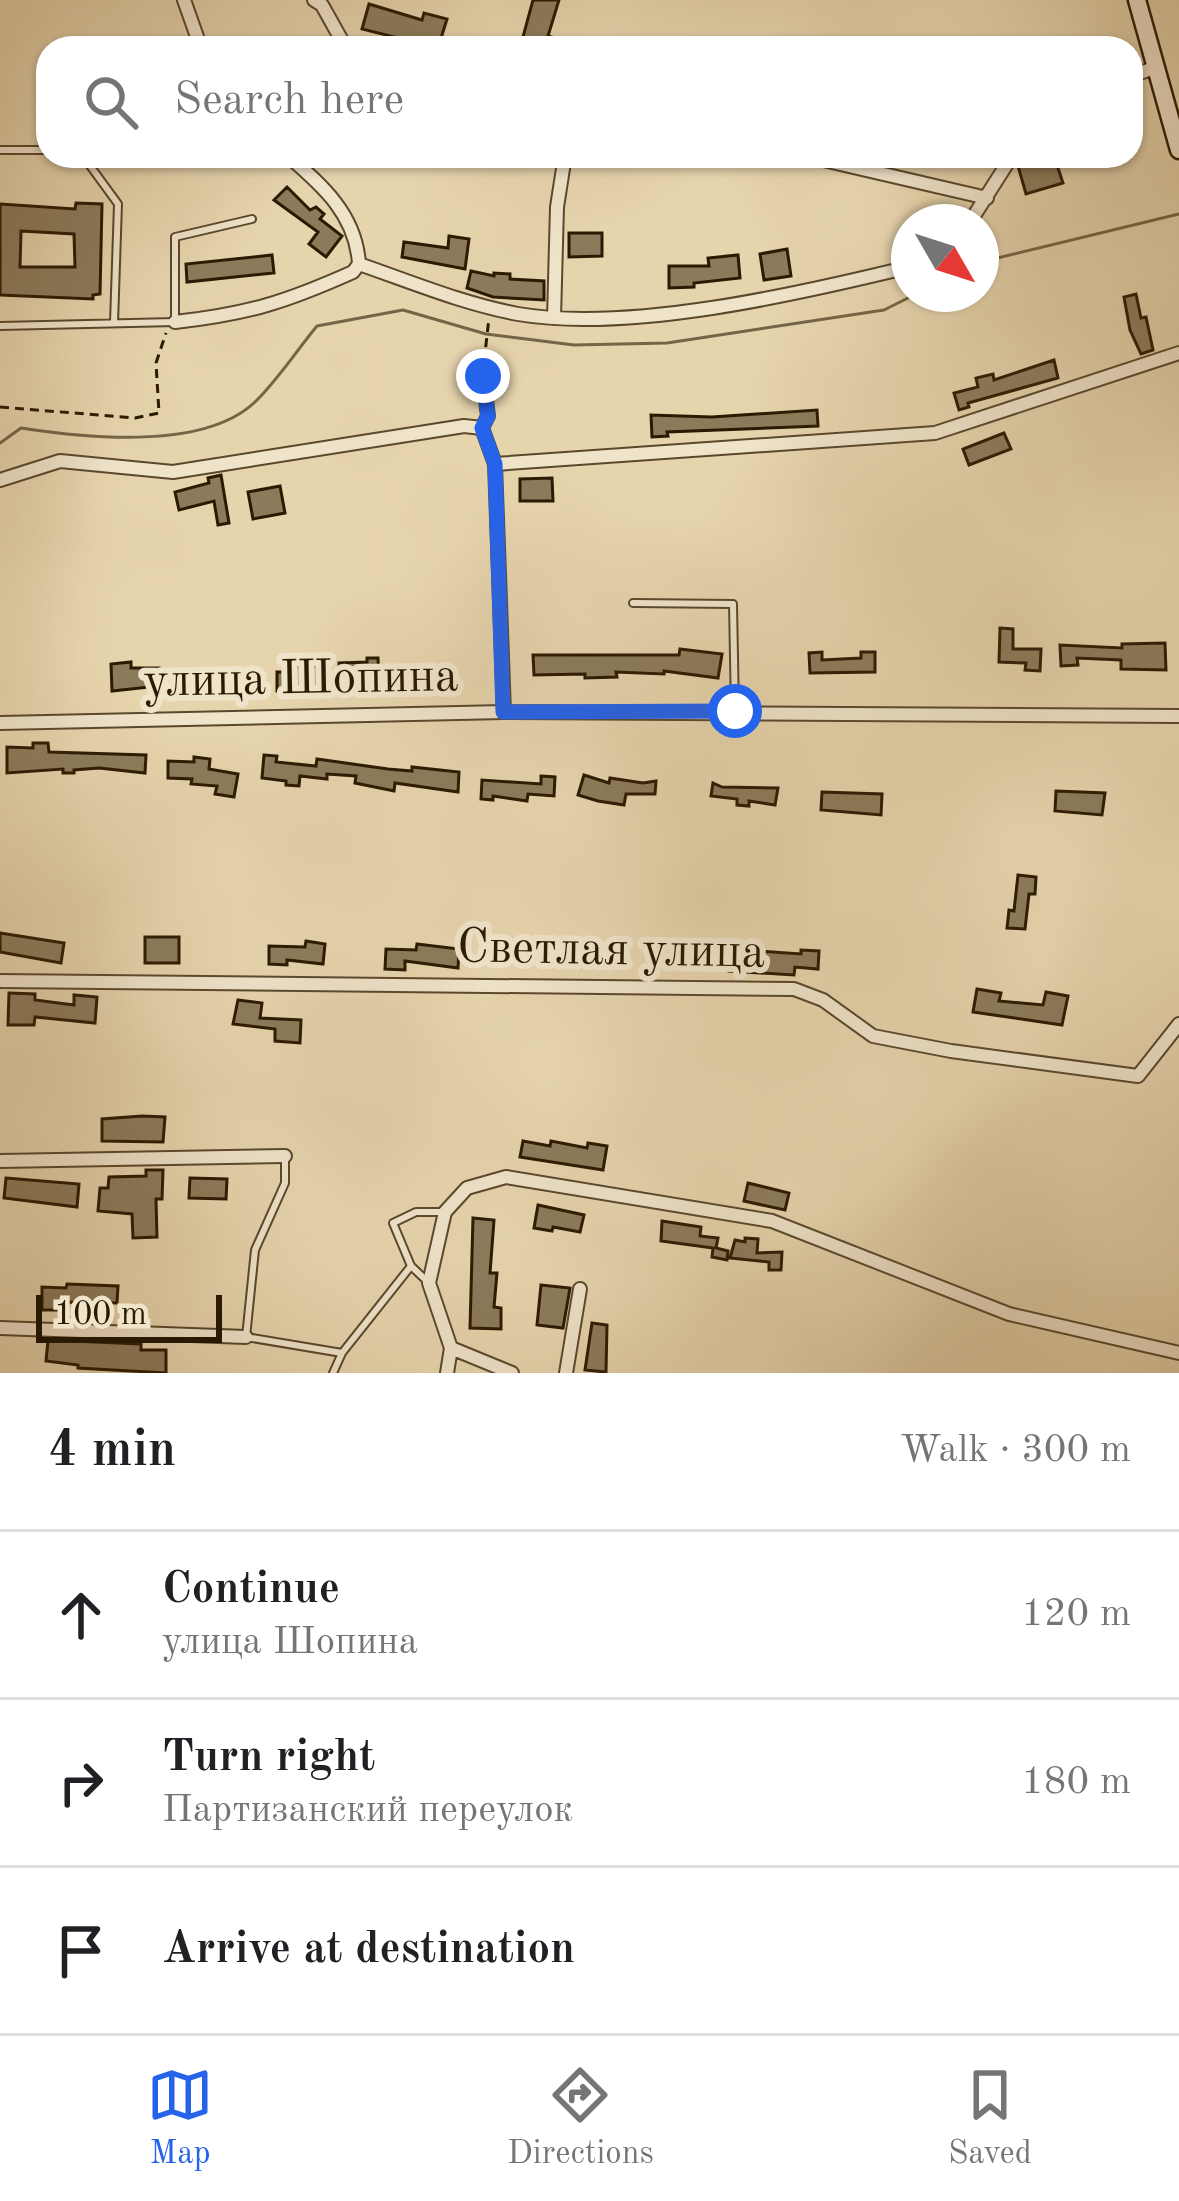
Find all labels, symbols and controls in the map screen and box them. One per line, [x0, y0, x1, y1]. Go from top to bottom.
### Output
search box [36, 36, 1143, 168]
icon: search [78, 69, 144, 135]
text: Search here [174, 79, 404, 124]
north arrow [891, 204, 999, 312]
route end [456, 349, 510, 403]
street label: улица Шопина [143, 653, 459, 707]
route start [708, 684, 762, 738]
street label: Светлая улица [456, 924, 766, 978]
scale bar [36, 1289, 222, 1342]
text: 100 m [54, 1299, 147, 1332]
text: 4 min [48, 1426, 176, 1477]
text: Walk · 300 m [900, 1431, 1131, 1470]
text: Continue [162, 1568, 340, 1613]
icon: ahead [48, 1582, 114, 1648]
text: 120 m [1021, 1595, 1131, 1634]
text: улица Шопина [162, 1623, 418, 1662]
text: Turn right [162, 1736, 375, 1781]
icon: right [48, 1750, 114, 1816]
text: 180 m [1021, 1763, 1131, 1802]
text: Партизанский переулок [162, 1791, 573, 1830]
icon: arrive [48, 1918, 114, 1984]
text: Arrive at destination [162, 1928, 575, 1973]
tab: Map [147, 2062, 213, 2175]
tab: Directions [507, 2062, 654, 2175]
tab: Saved [948, 2062, 1032, 2175]

